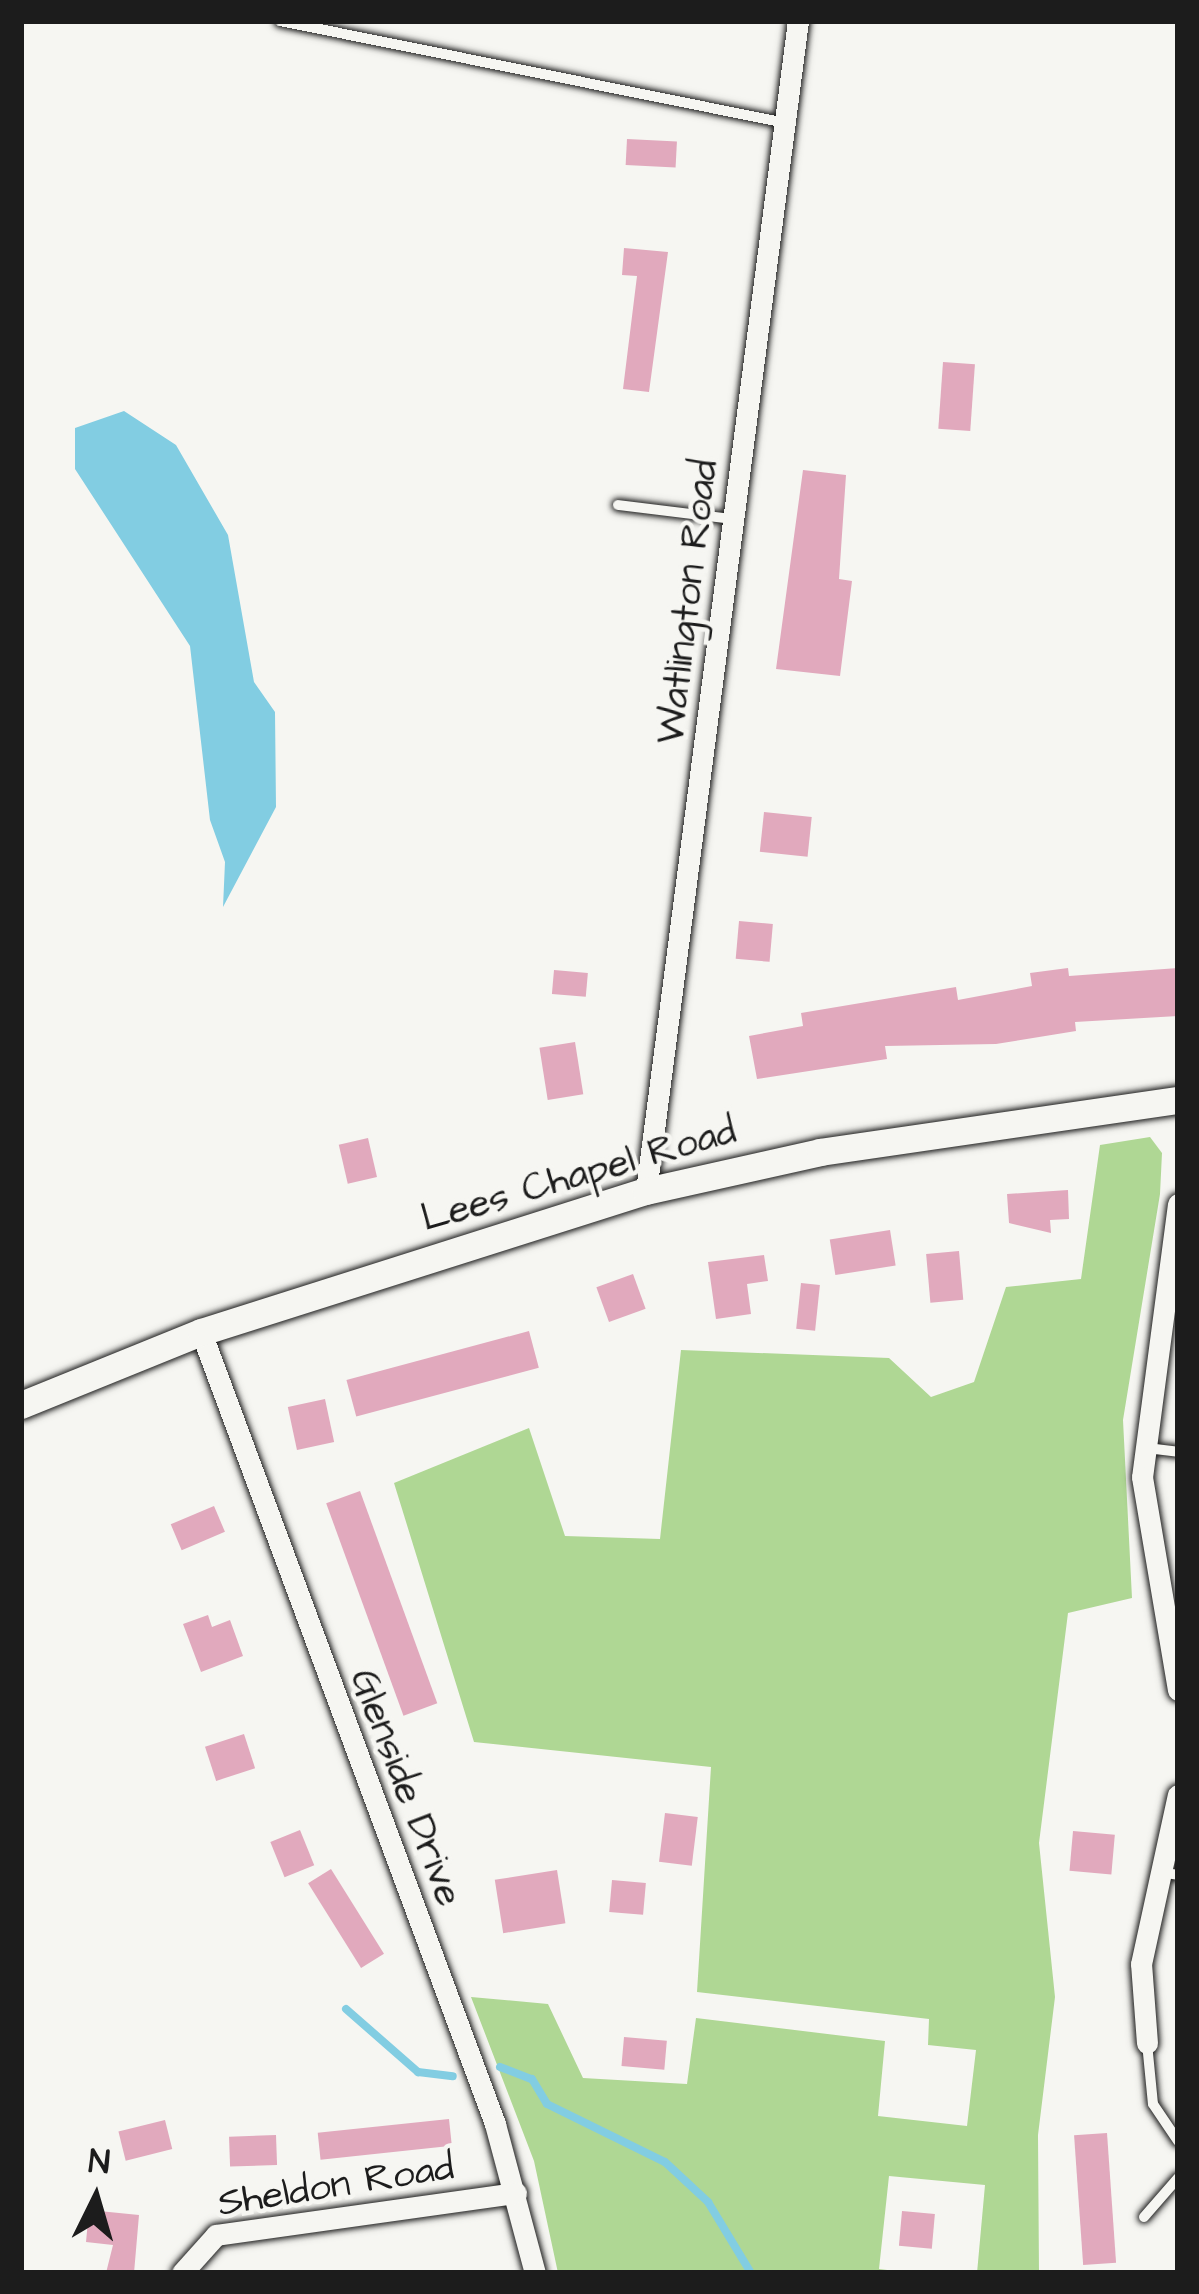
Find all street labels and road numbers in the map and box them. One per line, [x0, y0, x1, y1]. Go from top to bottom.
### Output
street label: Watlington Road [648, 457, 730, 747]
street label: Lees Chapel Road [416, 1109, 742, 1243]
street label: Glenside Drive [338, 1663, 472, 1913]
street label: Sheldon Road [215, 2144, 457, 2228]

